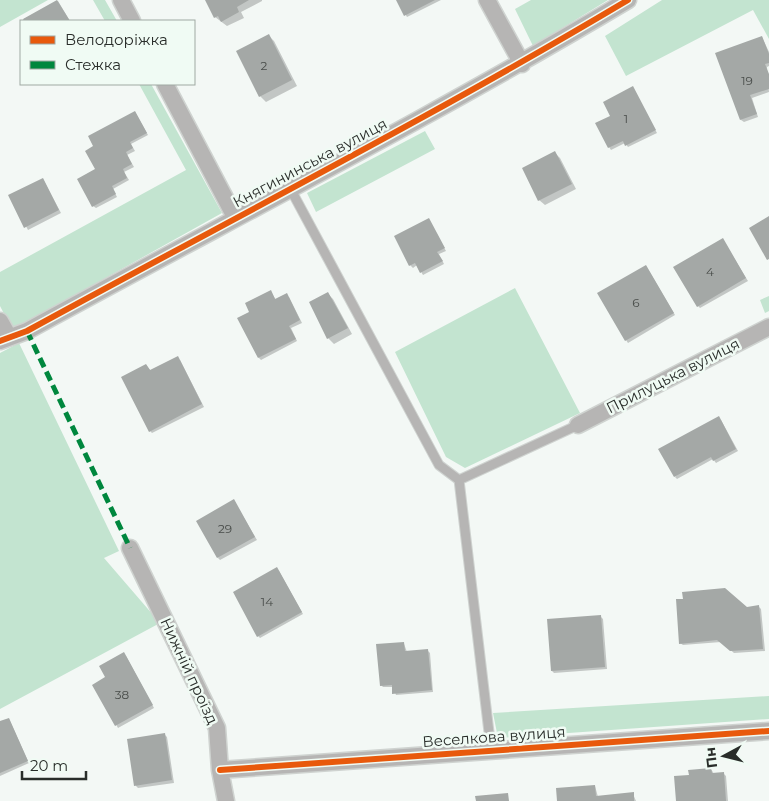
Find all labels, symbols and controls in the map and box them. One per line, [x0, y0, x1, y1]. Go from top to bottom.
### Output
legend [20, 20, 195, 85]
text: Велодоріжка [65, 30, 168, 49]
text: Стежка [65, 55, 121, 74]
house number: 2 [261, 58, 268, 73]
house number: 19 [741, 73, 753, 88]
house number: 1 [624, 111, 628, 126]
street label: Княгининська вулиця [229, 114, 390, 211]
house number: 4 [706, 264, 714, 279]
house number: 6 [632, 295, 640, 310]
street label: Прилуцька вулиця [603, 334, 743, 417]
house number: 29 [218, 521, 232, 536]
house number: 14 [261, 594, 273, 609]
street label: Нижній проїзд [156, 615, 223, 727]
house number: 38 [115, 687, 130, 702]
street label: Веселкова вулиця [422, 722, 566, 751]
north arrow [699, 731, 749, 781]
text: Пн [701, 746, 721, 769]
scale bar [22, 748, 86, 780]
text: 20 m [30, 756, 68, 775]

